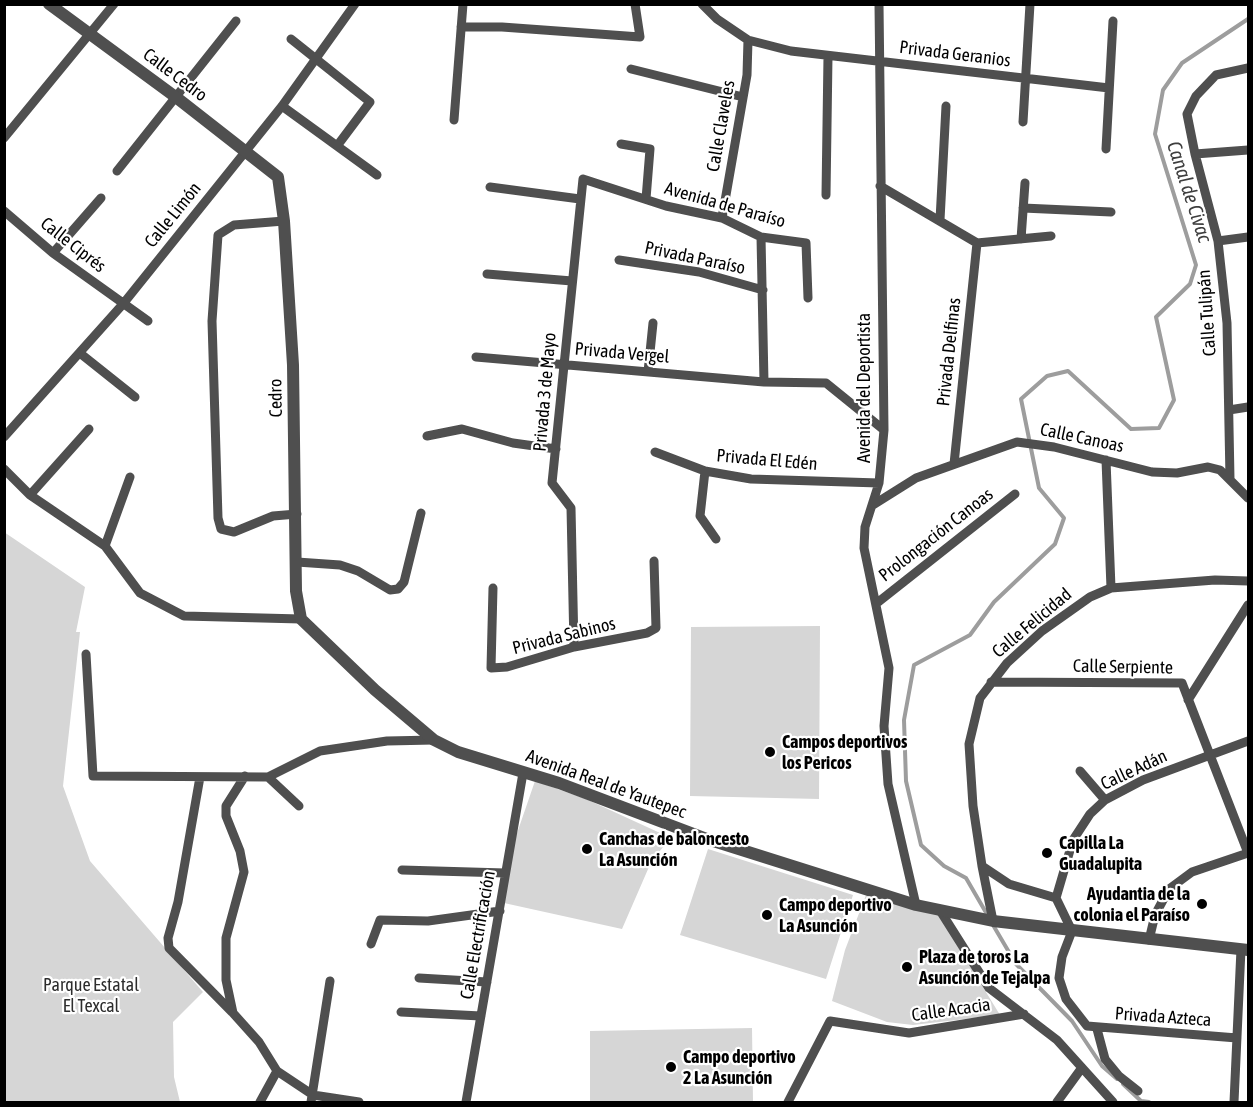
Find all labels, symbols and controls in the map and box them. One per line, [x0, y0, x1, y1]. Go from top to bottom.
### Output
street label: Privada Geranios [898, 36, 1012, 72]
street label: Calle Cedro [139, 44, 211, 106]
street label: Calle Claveles [702, 79, 740, 173]
water label: Canal de Civac [1161, 138, 1217, 246]
street label: Avenida de Paraíso [662, 177, 788, 233]
street label: Calle Limón [140, 178, 206, 252]
street label: Calle Ciprés [36, 213, 110, 277]
street label: Privada Paraíso [643, 237, 747, 279]
street label: Calle Tulipán [1193, 269, 1221, 357]
street label: Privada Delfinas [933, 297, 965, 407]
street label: Avenida del Deportista [853, 313, 875, 463]
street label: Privada 3 de Mayo [529, 332, 561, 452]
street label: Privada Vergel [574, 338, 670, 368]
street label: Cedro [265, 379, 287, 417]
street label: Calle Canoas [1038, 419, 1126, 457]
street label: Privada El Edén [716, 445, 818, 475]
street label: Prolongación Canoas [875, 484, 997, 586]
street label: Calle Felicidad [988, 584, 1076, 662]
street label: Privada Sabinos [510, 613, 618, 659]
street label: Calle Serpiente [1073, 655, 1173, 679]
place label: Campos deportivos los Pericos [782, 731, 907, 774]
street label: Avenida Real de Yautepec [523, 745, 689, 823]
marker: Campos deportivos los Pericos [763, 745, 777, 759]
street label: Calle Adán [1097, 745, 1171, 795]
place label: Canchas de baloncesto La Asunción [599, 828, 749, 870]
place label: Capilla La Guadalupita [1059, 832, 1142, 874]
marker: Canchas de baloncesto La Asunción [580, 842, 594, 856]
marker: Capilla La Guadalupita [1040, 846, 1054, 860]
street label: Calle Electrificación [456, 869, 500, 1001]
place label: Ayudantia de la colonia el Paraíso [1074, 883, 1190, 926]
place label: Campo deportivo La Asunción [779, 894, 892, 936]
marker: Ayudantia de la colonia el Paraíso [1195, 897, 1209, 911]
marker: Campo deportivo La Asunción [760, 908, 774, 922]
place label: Plaza de toros La Asunción de Tejalpa [919, 946, 1050, 988]
marker: Plaza de toros La Asunción de Tejalpa [900, 960, 914, 974]
park label: Parque Estatal El Texcal [43, 974, 139, 1016]
street label: Calle Acacia [910, 994, 992, 1026]
street label: Privada Azteca [1114, 1003, 1212, 1031]
place label: Campo deportivo 2 La Asunción [683, 1046, 796, 1088]
marker: Campo deportivo 2 La Asunción [664, 1060, 678, 1074]

